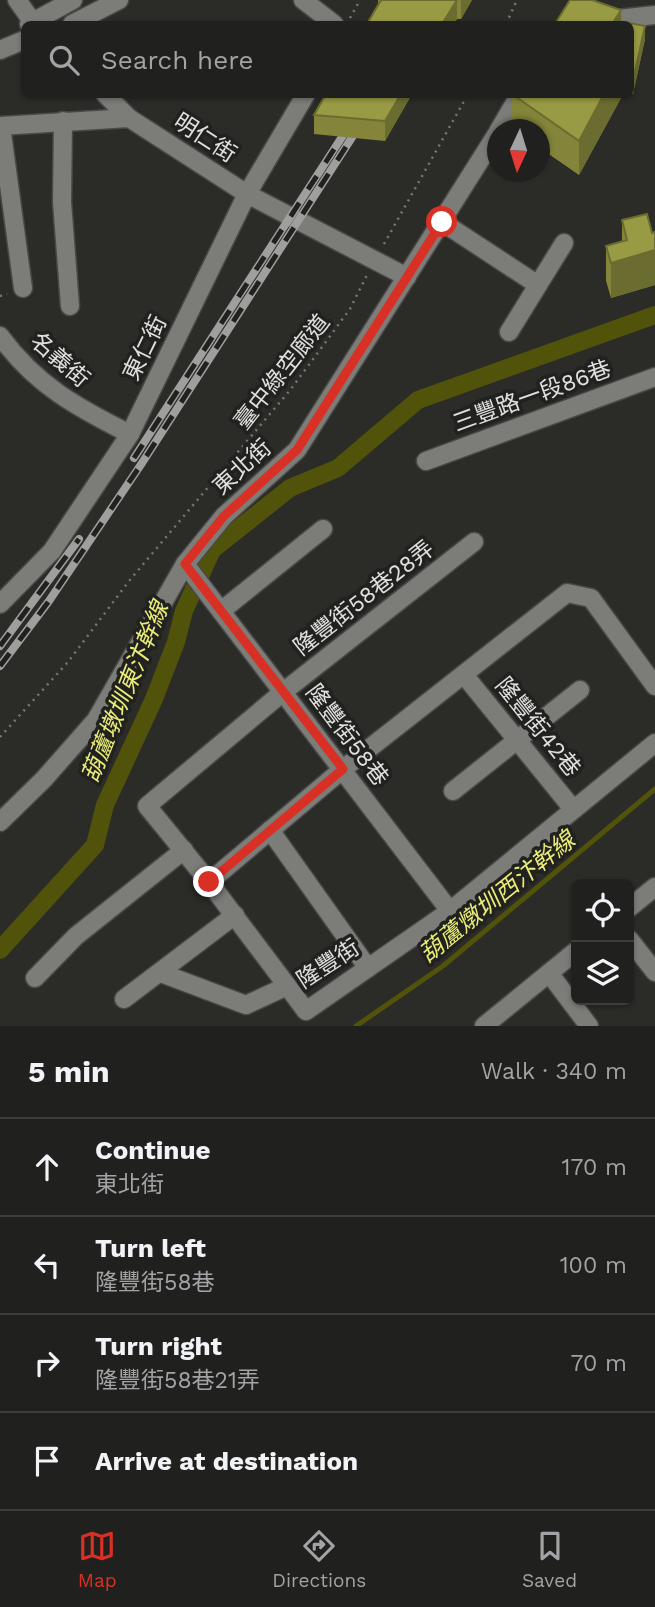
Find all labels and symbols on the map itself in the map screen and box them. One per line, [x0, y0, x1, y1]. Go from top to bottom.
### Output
street label: 明仁街 [169, 108, 241, 168]
north arrow [487, 119, 550, 182]
route start [426, 206, 457, 237]
street label: 臺中綠空廊道 [229, 309, 335, 435]
street label: 東仁街 [118, 311, 172, 385]
street label: 名義街 [25, 327, 95, 393]
street label: 三豐路一段86巷 [449, 355, 615, 437]
street label: 東北街 [207, 434, 277, 500]
street label: 隆豐街58巷28弄 [289, 535, 439, 661]
water label: 葫蘆墩圳東汴幹線 [76, 595, 175, 786]
street label: 隆豐街42巷 [490, 672, 586, 782]
street label: 隆豐街58巷 [300, 679, 394, 791]
water label: 葫蘆燉圳西汴幹線 [414, 824, 583, 968]
route end [193, 866, 224, 897]
street label: 隆豐街 [292, 934, 364, 994]

